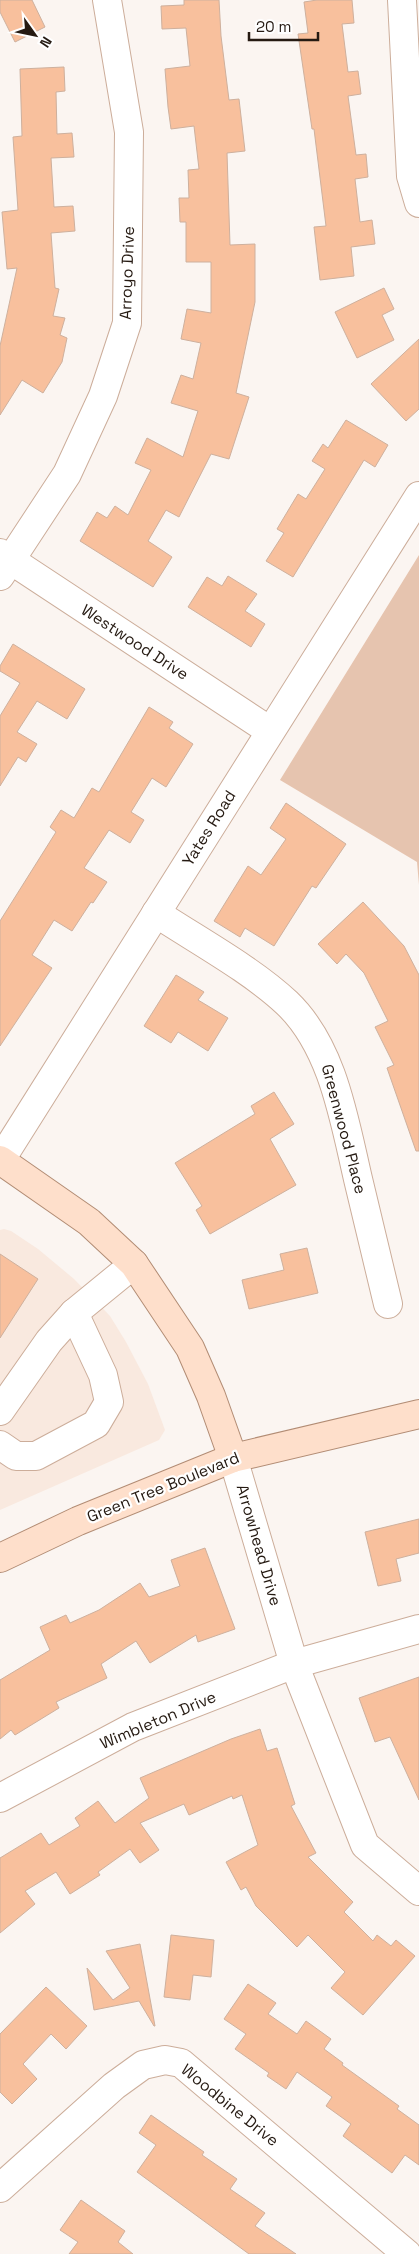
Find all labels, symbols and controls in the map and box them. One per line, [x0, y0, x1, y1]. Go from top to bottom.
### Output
north arrow [10, 10, 60, 60]
scale bar [249, 10, 318, 42]
text: 20 m [256, 17, 291, 36]
text: N [36, 33, 56, 51]
street label: Arroyo Drive [115, 226, 139, 320]
street label: Westwood Drive [77, 599, 193, 685]
street label: Yates Road [177, 786, 241, 870]
street label: Greenwood Place [317, 1062, 371, 1196]
street label: Green Tree Boulevard [84, 1447, 242, 1527]
street label: Arrowhead Drive [232, 1482, 286, 1608]
street label: Wimbleton Drive [97, 1686, 219, 1754]
street label: Woodbine Drive [177, 2059, 283, 2151]

